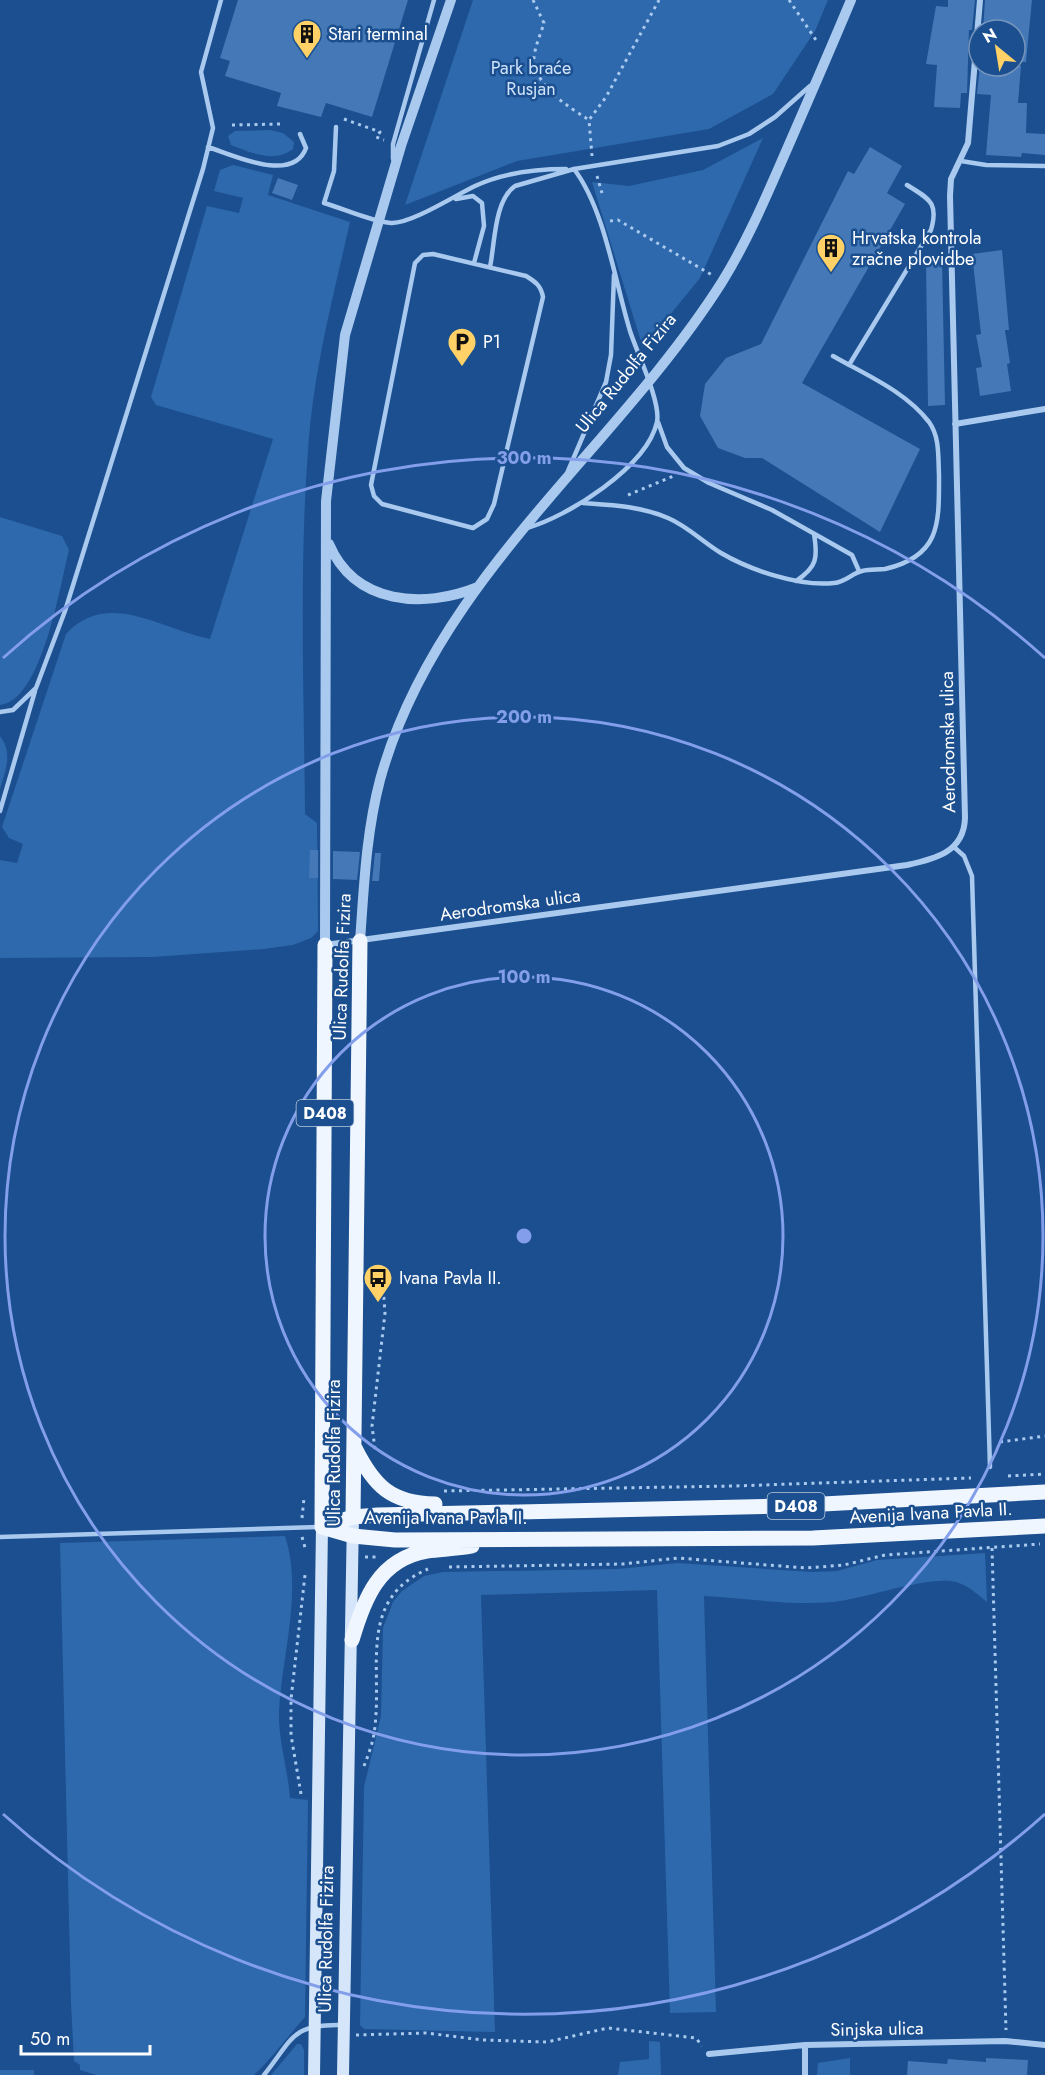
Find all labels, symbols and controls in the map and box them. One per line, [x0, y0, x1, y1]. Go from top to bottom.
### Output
building icon: Stari terminal [291, 18, 323, 60]
north arrow [967, 18, 1027, 78]
place label: Stari terminal [328, 21, 428, 47]
text: N [978, 22, 1001, 49]
park label: Park braće Rusjan [491, 55, 571, 102]
place label: Hrvatska kontrola zračne plovidbe [852, 225, 982, 272]
building icon: Hrvatska kontrola zračne plovidbe [815, 232, 847, 274]
street label: Ulica Rudolfa Fizira [570, 308, 682, 438]
parking icon: P1 [446, 326, 478, 368]
place label: P1 [483, 329, 501, 355]
text: 300 m [496, 445, 552, 471]
street label: Aerodromska ulica [934, 671, 962, 813]
text: 200 m [496, 704, 552, 730]
street label: Aerodromska ulica [438, 882, 582, 928]
street label: Ulica Rudolfa Fizira [326, 893, 358, 1041]
text: 100 m [497, 964, 551, 990]
road number: D408 [296, 1100, 354, 1126]
centre of rings [514, 1226, 534, 1246]
bus stop icon: Ivana Pavla II. [362, 1262, 394, 1304]
place label: Ivana Pavla II. [399, 1265, 502, 1291]
street label: Ulica Rudolfa Fizira [321, 1379, 347, 1527]
road number: D408 [768, 1493, 824, 1519]
street label: Avenija Ivana Pavla II. [849, 1496, 1013, 1530]
street label: Avenija Ivana Pavla II. [364, 1505, 528, 1531]
street label: Ulica Rudolfa Fizira [312, 1865, 340, 2013]
street label: Sinjska ulica [830, 2015, 924, 2043]
scale bar [21, 2018, 150, 2056]
text: 50 m [30, 2026, 70, 2052]

